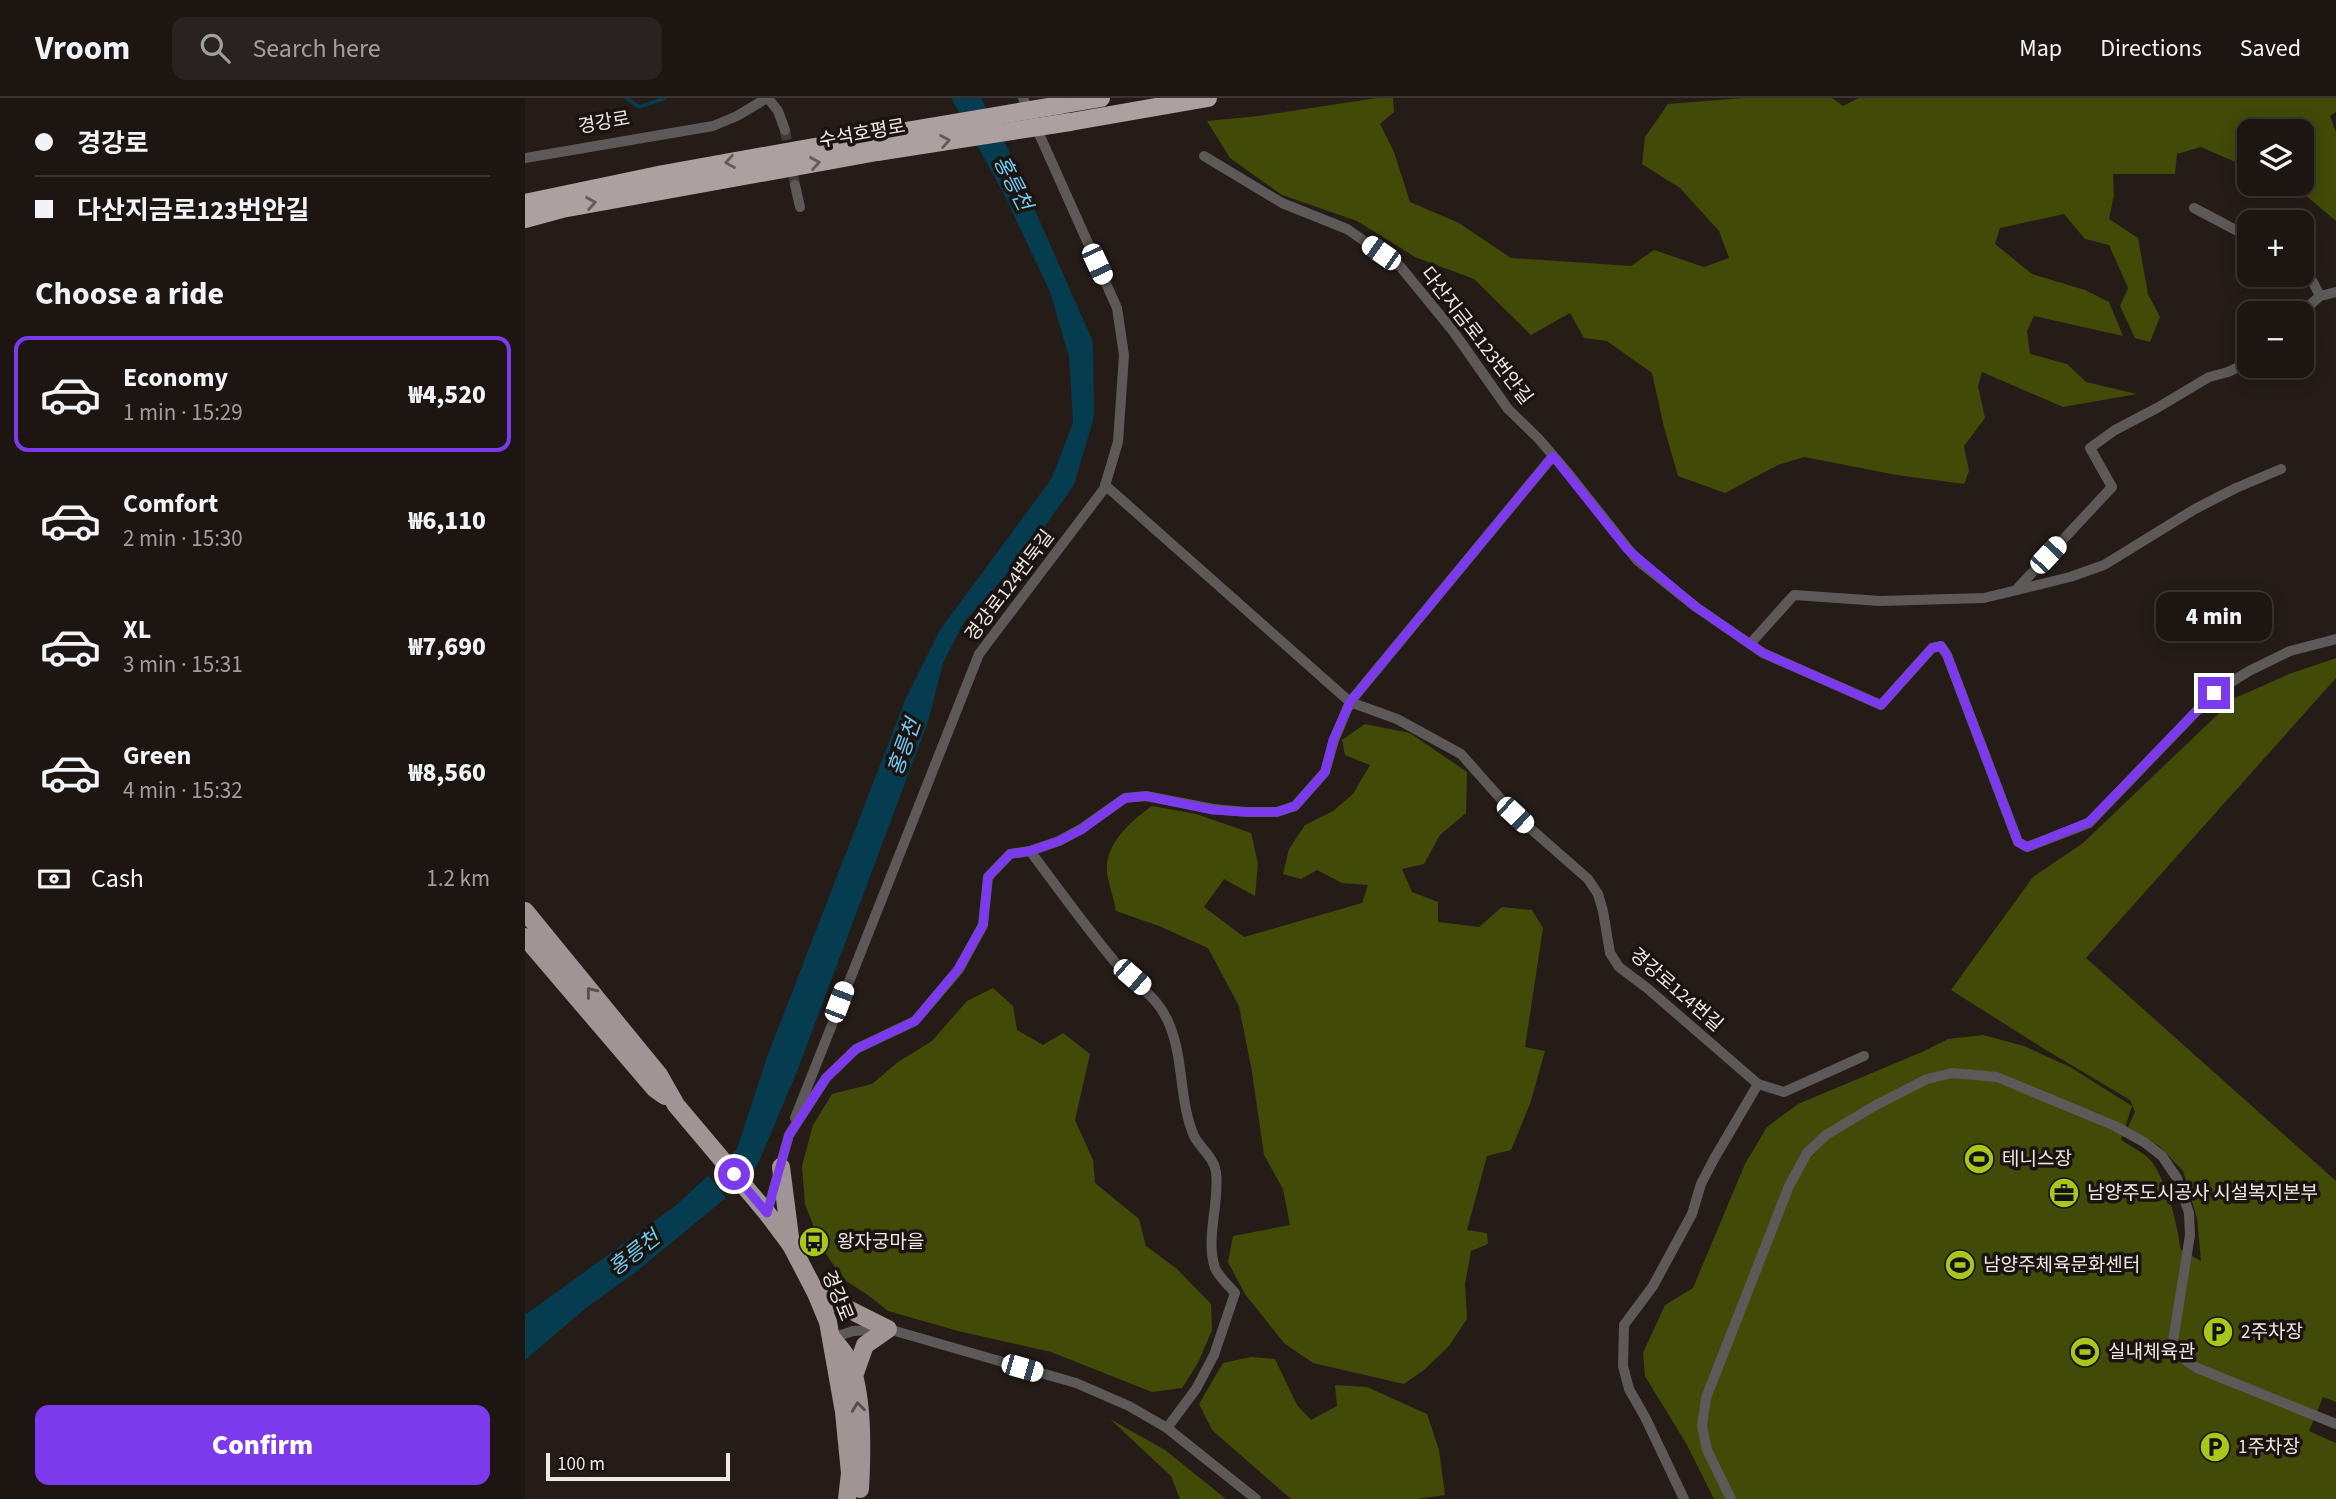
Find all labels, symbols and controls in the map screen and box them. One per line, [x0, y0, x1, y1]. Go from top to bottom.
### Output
search box [172, 17, 662, 80]
text: Vroom [35, 25, 130, 72]
icon: search [196, 29, 234, 67]
text: Search here [252, 30, 381, 67]
text: Map [2019, 31, 2062, 66]
text: Directions [2100, 31, 2202, 66]
text: Saved [2240, 31, 2301, 66]
street label: 경강로 [576, 105, 632, 141]
street label: 수석호평로 [817, 113, 907, 155]
map controls [2237, 119, 2314, 378]
button: layers [2237, 119, 2314, 196]
text: 경강로 [77, 125, 149, 162]
one-way arrow [939, 134, 951, 149]
water label: 홍릉천 [986, 150, 1041, 218]
one-way arrow [724, 154, 736, 169]
one-way arrow [809, 156, 821, 171]
text: 다산지금로123번안길 [77, 192, 310, 229]
one-way arrow [585, 197, 597, 212]
button: + [2237, 210, 2314, 287]
car [1358, 232, 1405, 274]
car [1079, 241, 1116, 287]
street label: 다산지금로123번안길 [1414, 261, 1538, 411]
text: Choose a ride [35, 271, 224, 317]
button: − [2237, 301, 2314, 378]
text: Economy [123, 359, 228, 396]
icon: car [39, 363, 102, 426]
text: ₩4,520 [409, 376, 486, 413]
text: 1 min · 15:29 [123, 396, 243, 429]
text: Comfort [123, 485, 218, 522]
icon: car [39, 489, 102, 552]
text: ₩6,110 [409, 502, 486, 539]
text: 2 min · 15:30 [123, 522, 243, 555]
street label: 경강로124번둑길 [959, 525, 1061, 647]
car [2026, 532, 2071, 578]
callout: 4 min [2156, 592, 2272, 640]
text: 4 min [2186, 600, 2242, 633]
text: XL [123, 611, 151, 648]
icon: car [39, 615, 102, 678]
text: ₩7,690 [409, 628, 486, 665]
text: 3 min · 15:31 [123, 648, 243, 681]
route end [2198, 677, 2230, 709]
water label: 홍릉천 [880, 712, 929, 779]
text: Green [123, 737, 191, 774]
icon: car [39, 741, 102, 804]
text: ₩8,560 [409, 754, 486, 791]
text: 4 min · 15:32 [123, 774, 243, 807]
car [1493, 793, 1538, 837]
icon: cash [35, 860, 73, 898]
text: Cash [91, 860, 144, 897]
text: 1.2 km [426, 862, 490, 895]
street label: 경강로124번길 [1623, 942, 1729, 1038]
car [1110, 955, 1155, 999]
car [822, 979, 857, 1025]
one-way arrow [587, 987, 599, 1000]
sports icon: 테니스장 [1962, 1142, 1996, 1176]
place label: 테니스장 [2002, 1146, 2072, 1173]
route start [718, 1158, 750, 1190]
office icon: 남양주도시공사 시설복지본부 [2047, 1176, 2081, 1210]
place label: 남양주도시공사 시설복지본부 [2087, 1180, 2318, 1207]
water label: 홍릉천 [602, 1222, 668, 1283]
bus stop icon: 왕자궁마을 [797, 1225, 831, 1259]
place label: 왕자궁마을 [837, 1229, 924, 1256]
sports icon: 남양주체육문화센터 [1943, 1248, 1977, 1282]
place label: 남양주체육문화센터 [1983, 1252, 2140, 1279]
street label: 경강로 [815, 1267, 859, 1325]
parking icon: 2주차장 [2201, 1315, 2235, 1349]
place label: 2주차장 [2241, 1319, 2303, 1346]
sports icon: 실내체육관 [2068, 1335, 2102, 1369]
place label: 실내체육관 [2108, 1339, 2195, 1366]
car [999, 1352, 1046, 1384]
one-way arrow [851, 1401, 866, 1412]
button: Confirm [35, 1405, 490, 1485]
parking icon: 1주차장 [2198, 1430, 2232, 1464]
place label: 1주차장 [2238, 1434, 2300, 1461]
scale bar [546, 1450, 730, 1482]
text: 100 m [557, 1451, 605, 1478]

